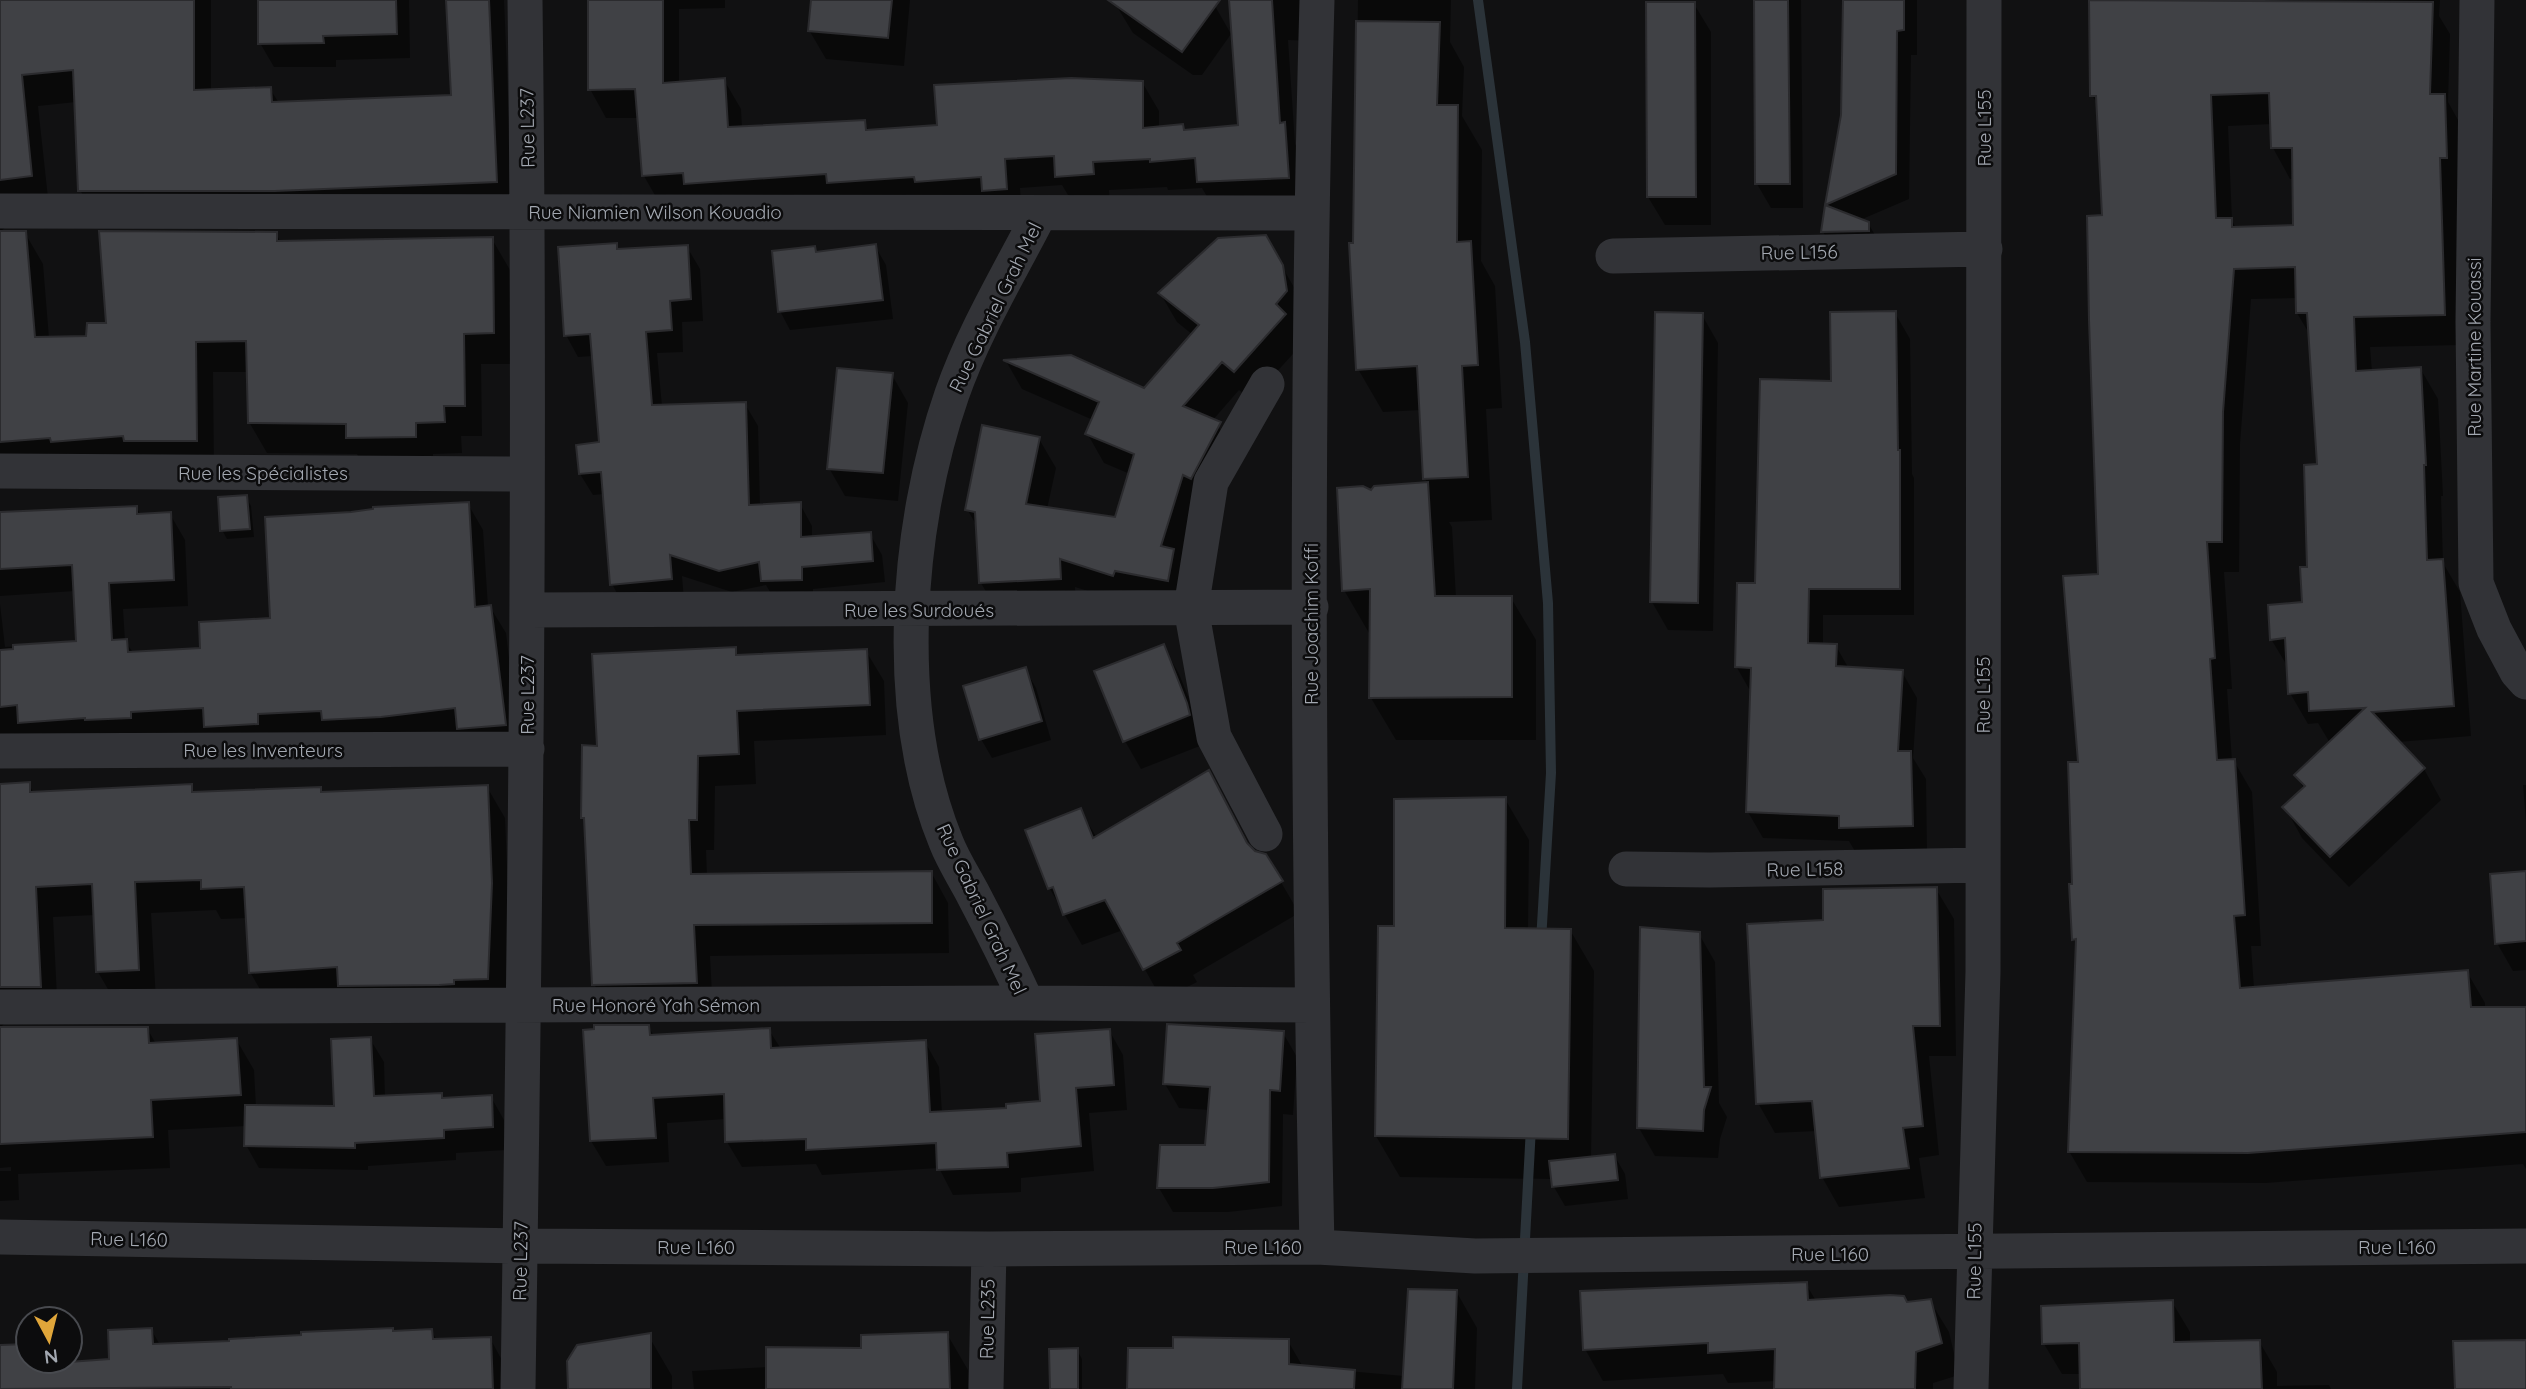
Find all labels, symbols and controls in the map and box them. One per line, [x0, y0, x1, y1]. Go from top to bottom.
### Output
street label: Rue L237 [514, 88, 540, 168]
street label: Rue L155 [1972, 89, 1996, 167]
street label: Rue Niamien Wilson Kouadio [528, 200, 782, 224]
street label: Rue Gabriel Grah Mel [943, 218, 1047, 396]
street label: Rue L156 [1760, 239, 1838, 265]
street label: Rue Martine Kouassi [2462, 257, 2486, 437]
street label: Rue les Spécialistes [178, 461, 348, 485]
street label: Rue Joachim Koffi [1299, 543, 1323, 705]
street label: Rue les Surdoués [844, 598, 994, 622]
street label: Rue L237 [515, 655, 539, 735]
street label: Rue L155 [1971, 656, 1995, 734]
street label: Rue les Inventeurs [183, 738, 343, 762]
street label: Rue Gabriel Grah Mel [932, 820, 1032, 998]
street label: Rue L158 [1766, 856, 1844, 882]
street label: Rue Honoré Yah Sémon [552, 993, 760, 1017]
street label: Rue L237 [507, 1221, 533, 1301]
street label: Rue L155 [1961, 1222, 1987, 1300]
street label: Rue L160 [90, 1226, 168, 1252]
street label: Rue L160 [657, 1235, 735, 1259]
street label: Rue L160 [1224, 1235, 1302, 1259]
street label: Rue L160 [2358, 1235, 2436, 1259]
street label: Rue L160 [1791, 1242, 1869, 1266]
street label: Rue L235 [974, 1279, 1000, 1359]
north arrow [14, 1305, 84, 1375]
text: N [43, 1344, 59, 1370]

